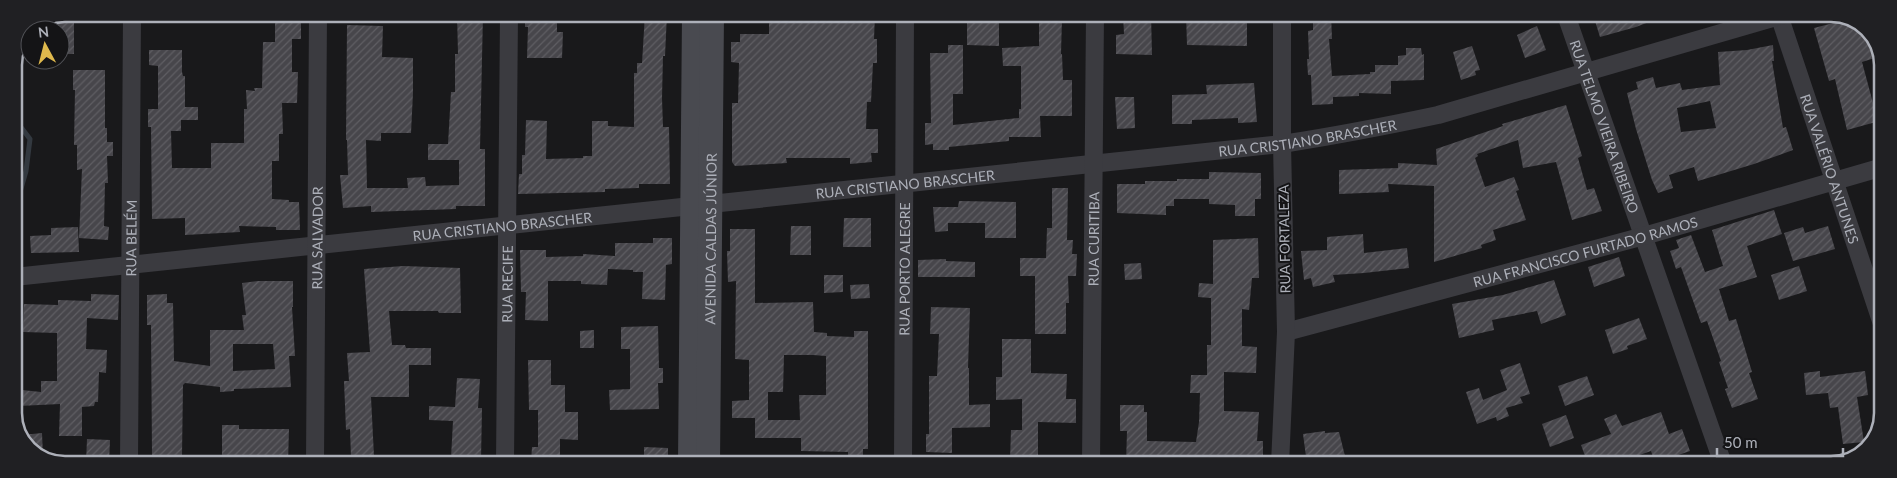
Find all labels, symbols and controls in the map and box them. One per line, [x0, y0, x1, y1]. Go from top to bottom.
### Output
north arrow [20, 20, 70, 70]
text: N [37, 23, 50, 41]
street label: RUA TELMO VIEIRA RIBEIRO [1567, 38, 1643, 215]
street label: RUA VALÉRIO ANTUNES [1797, 92, 1863, 246]
street label: RUA CRISTIANO BRASCHER [1217, 115, 1398, 159]
street label: AVENIDA CALDAS JÚNIOR [701, 153, 719, 325]
street label: RUA CRISTIANO BRASCHER [815, 166, 996, 201]
street label: RUA FORTALEZA [1275, 184, 1293, 294]
street label: RUA SALVADOR [308, 186, 325, 290]
street label: RUA CURITIBA [1084, 191, 1102, 286]
street label: RUA BELÉM [122, 200, 139, 276]
street label: RUA PORTO ALEGRE [895, 202, 913, 336]
street label: RUA CRISTIANO BRASCHER [412, 208, 593, 244]
street label: RUA FRANCISCO FURTADO RAMOS [1471, 212, 1700, 290]
street label: RUA RECIFE [498, 245, 515, 323]
scale bar [1717, 426, 1843, 458]
text: 50 m [1724, 433, 1758, 451]

